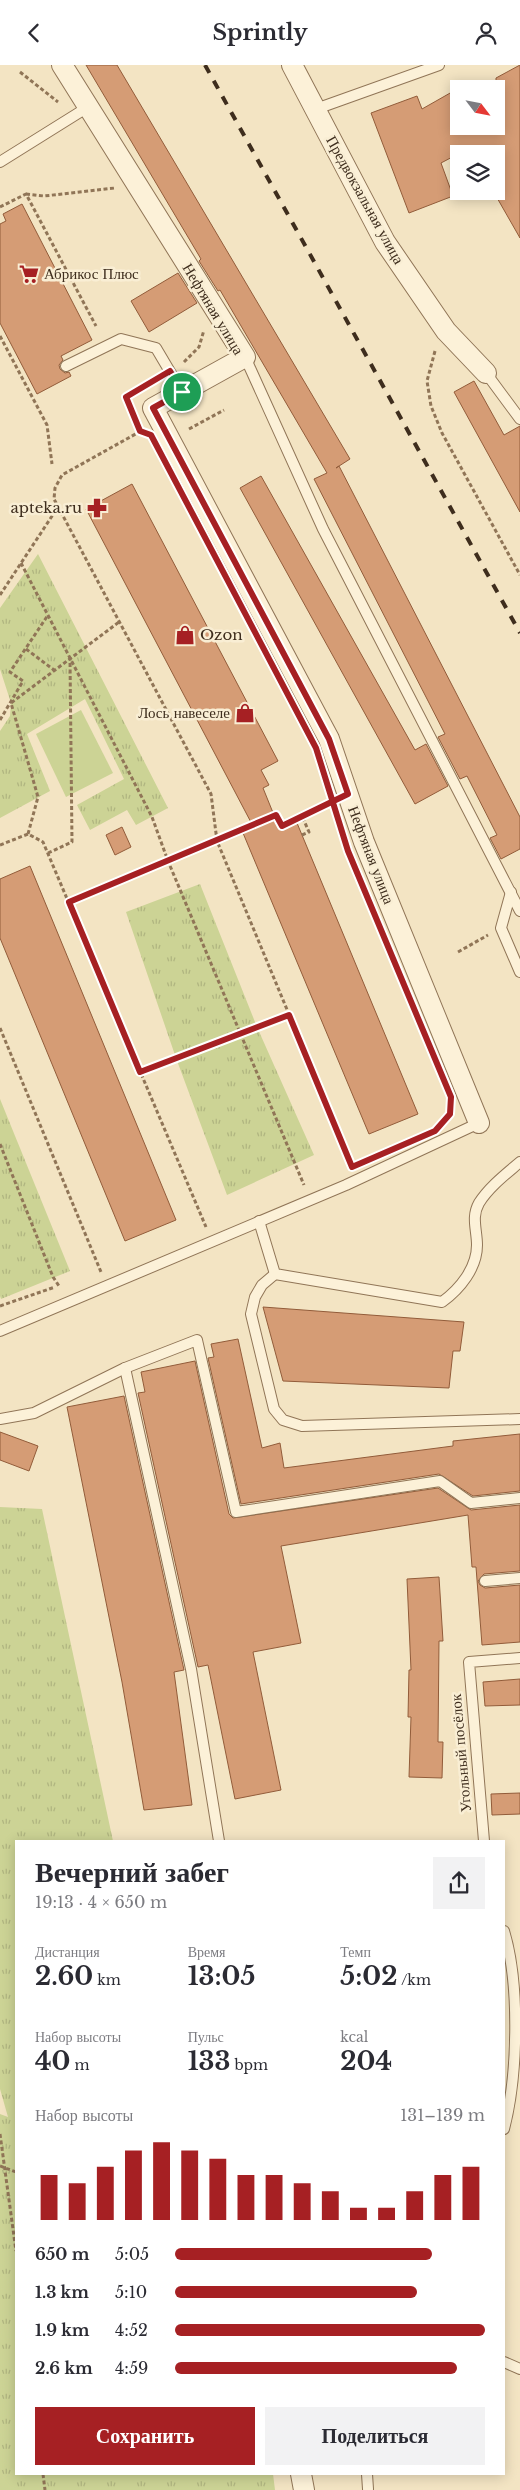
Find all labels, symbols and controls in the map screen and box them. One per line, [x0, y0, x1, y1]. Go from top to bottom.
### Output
icon: back [20, 19, 48, 47]
text: Sprintly [213, 19, 307, 46]
icon: person [472, 19, 500, 47]
north arrow [450, 80, 505, 135]
map controls [450, 80, 505, 200]
street label: Предвокзальная улица [322, 132, 409, 268]
button: layers [450, 145, 505, 200]
street label: Нефтяная улица [179, 259, 248, 358]
supermarket icon: Абрикос Плюс [18, 263, 40, 285]
place label: Абрикос Плюс [44, 264, 139, 283]
pin [161, 371, 203, 413]
icon: arrive [168, 378, 196, 406]
pharmacy icon: apteka.ru [86, 497, 108, 519]
place label: apteka.ru [11, 498, 82, 517]
shop icon: Ozon [174, 624, 196, 646]
place label: Ozon [200, 625, 243, 644]
shop icon: Лось навеселе [234, 702, 256, 724]
place label: Лось навеселе [138, 703, 230, 722]
street label: Нефтяная улица [344, 803, 399, 907]
street label: Угольный посёлок [446, 1692, 475, 1813]
text: Вечерний забег [35, 1855, 229, 1890]
button: share [433, 1857, 485, 1909]
text: 19:13 · 4 × 650 m [35, 1892, 167, 1912]
text: Дистанция [35, 1943, 100, 1961]
text: Время [188, 1943, 226, 1961]
text: Темп [340, 1943, 371, 1961]
text: 2.60 [35, 1961, 93, 1992]
text: 13:05 [188, 1961, 255, 1992]
text: 5:02 [340, 1961, 397, 1992]
text: km [93, 1971, 121, 1989]
text: /km [397, 1971, 431, 1989]
text: Набор высоты [35, 2028, 121, 2046]
text: Пульс [188, 2028, 224, 2046]
text: kcal [340, 2028, 368, 2046]
text: 40 [35, 2046, 70, 2077]
text: 133 [188, 2046, 230, 2077]
text: 204 [340, 2046, 392, 2077]
text: m [70, 2056, 90, 2074]
text: bpm [230, 2056, 268, 2074]
text: Набор высоты [35, 2105, 133, 2125]
text: 131–139 m [400, 2105, 485, 2125]
text: 650 m [35, 2244, 89, 2264]
text: 5:05 [115, 2244, 149, 2264]
text: 1.3 km [35, 2282, 89, 2302]
text: 5:10 [115, 2282, 147, 2302]
text: 1.9 km [35, 2320, 90, 2340]
text: 4:52 [115, 2320, 148, 2340]
text: 2.6 km [35, 2358, 93, 2378]
text: 4:59 [115, 2358, 148, 2378]
button: Сохранить [35, 2407, 255, 2465]
button: Поделиться [265, 2407, 485, 2465]

